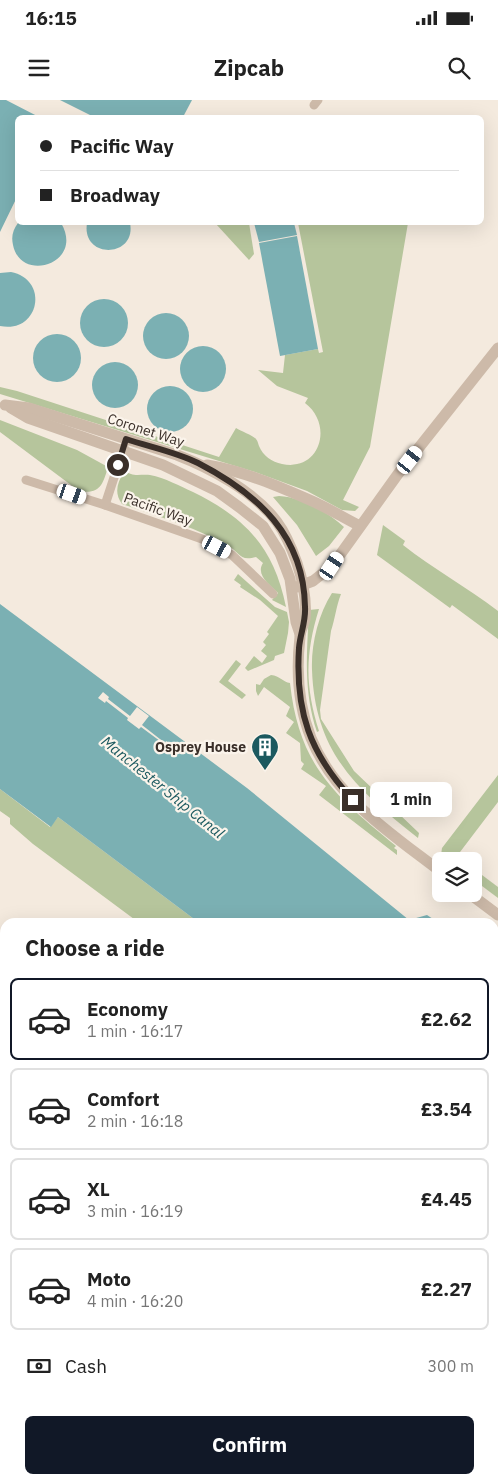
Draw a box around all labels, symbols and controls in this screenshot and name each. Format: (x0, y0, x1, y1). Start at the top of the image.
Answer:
text: 16:15 (25, 6, 77, 30)
text: Zipcab (214, 53, 284, 82)
icon: menu (25, 54, 53, 82)
icon: search (445, 54, 473, 82)
text: Pacific Way (70, 134, 174, 158)
text: Broadway (70, 183, 160, 207)
street label: Coronet Way (105, 409, 187, 451)
car (394, 444, 425, 476)
route start (107, 454, 129, 476)
car (55, 482, 88, 506)
street label: Pacific Way (121, 488, 195, 530)
car (200, 534, 233, 560)
car (317, 549, 346, 583)
water label: Manchester Ship Canal (98, 732, 228, 842)
building icon: Osprey House (250, 732, 280, 771)
place label: Osprey House (155, 738, 246, 756)
callout: 1 min (370, 782, 453, 818)
route end (342, 789, 364, 811)
text: 1 min (390, 789, 432, 809)
map controls (432, 852, 482, 902)
button: layers (432, 852, 482, 902)
text: Choose a ride (25, 933, 165, 962)
icon: car (27, 997, 72, 1042)
text: Economy (87, 997, 168, 1021)
text: £2.62 (421, 1007, 472, 1031)
text: 1 min · 16:17 (87, 1021, 183, 1041)
icon: car (27, 1087, 72, 1132)
text: Comfort (87, 1087, 160, 1111)
text: £3.54 (421, 1097, 472, 1121)
text: 2 min · 16:18 (87, 1111, 183, 1131)
icon: car (27, 1177, 72, 1222)
text: XL (87, 1177, 110, 1201)
text: £4.45 (421, 1187, 472, 1211)
text: 3 min · 16:19 (87, 1201, 183, 1221)
icon: car (27, 1267, 72, 1312)
text: Moto (87, 1267, 131, 1291)
text: £2.27 (421, 1277, 472, 1301)
text: 4 min · 16:20 (87, 1291, 183, 1311)
icon: cash (25, 1352, 53, 1380)
text: Cash (65, 1354, 107, 1378)
text: 300 m (427, 1356, 474, 1376)
button: Confirm (25, 1416, 474, 1474)

